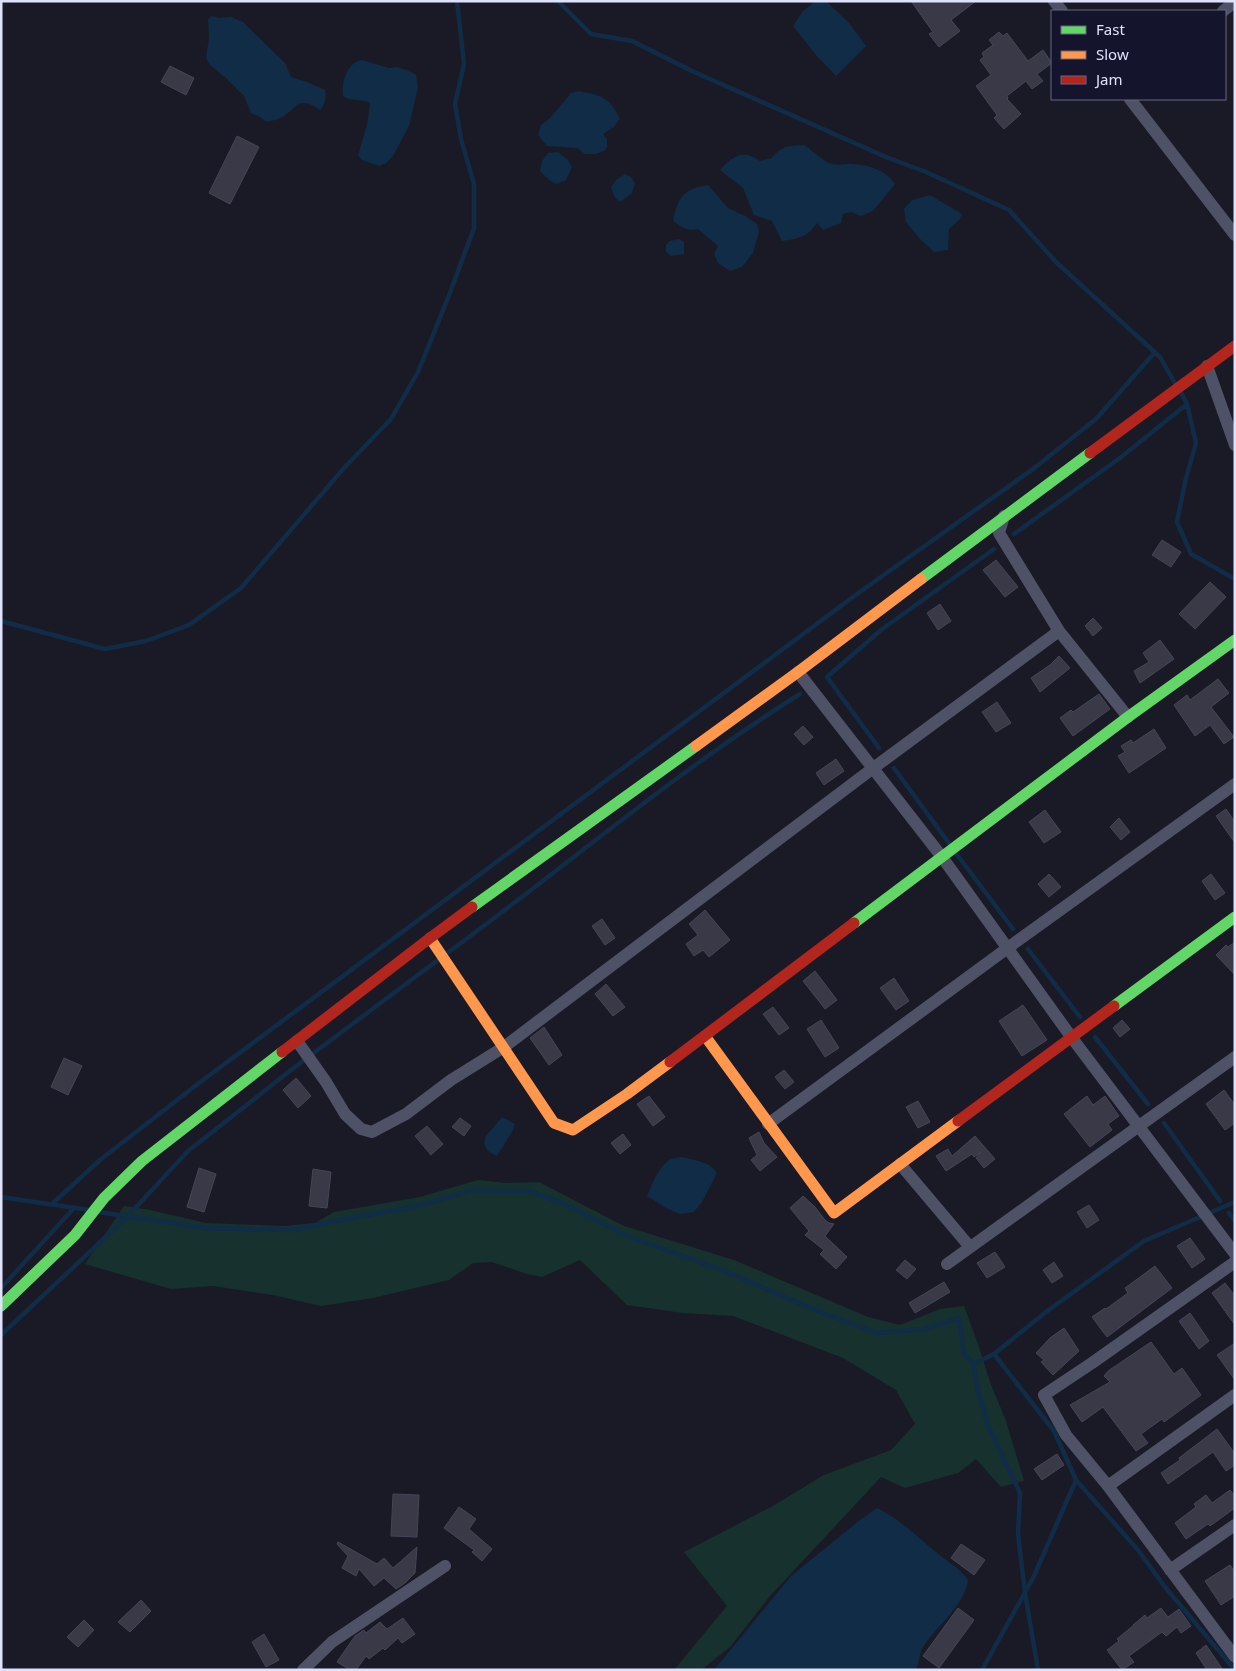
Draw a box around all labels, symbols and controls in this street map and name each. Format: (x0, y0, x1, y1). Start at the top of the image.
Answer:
legend (1051, 10, 1226, 100)
text: Fast (1096, 19, 1125, 39)
text: Slow (1096, 44, 1129, 64)
text: Jam (1094, 69, 1123, 89)

